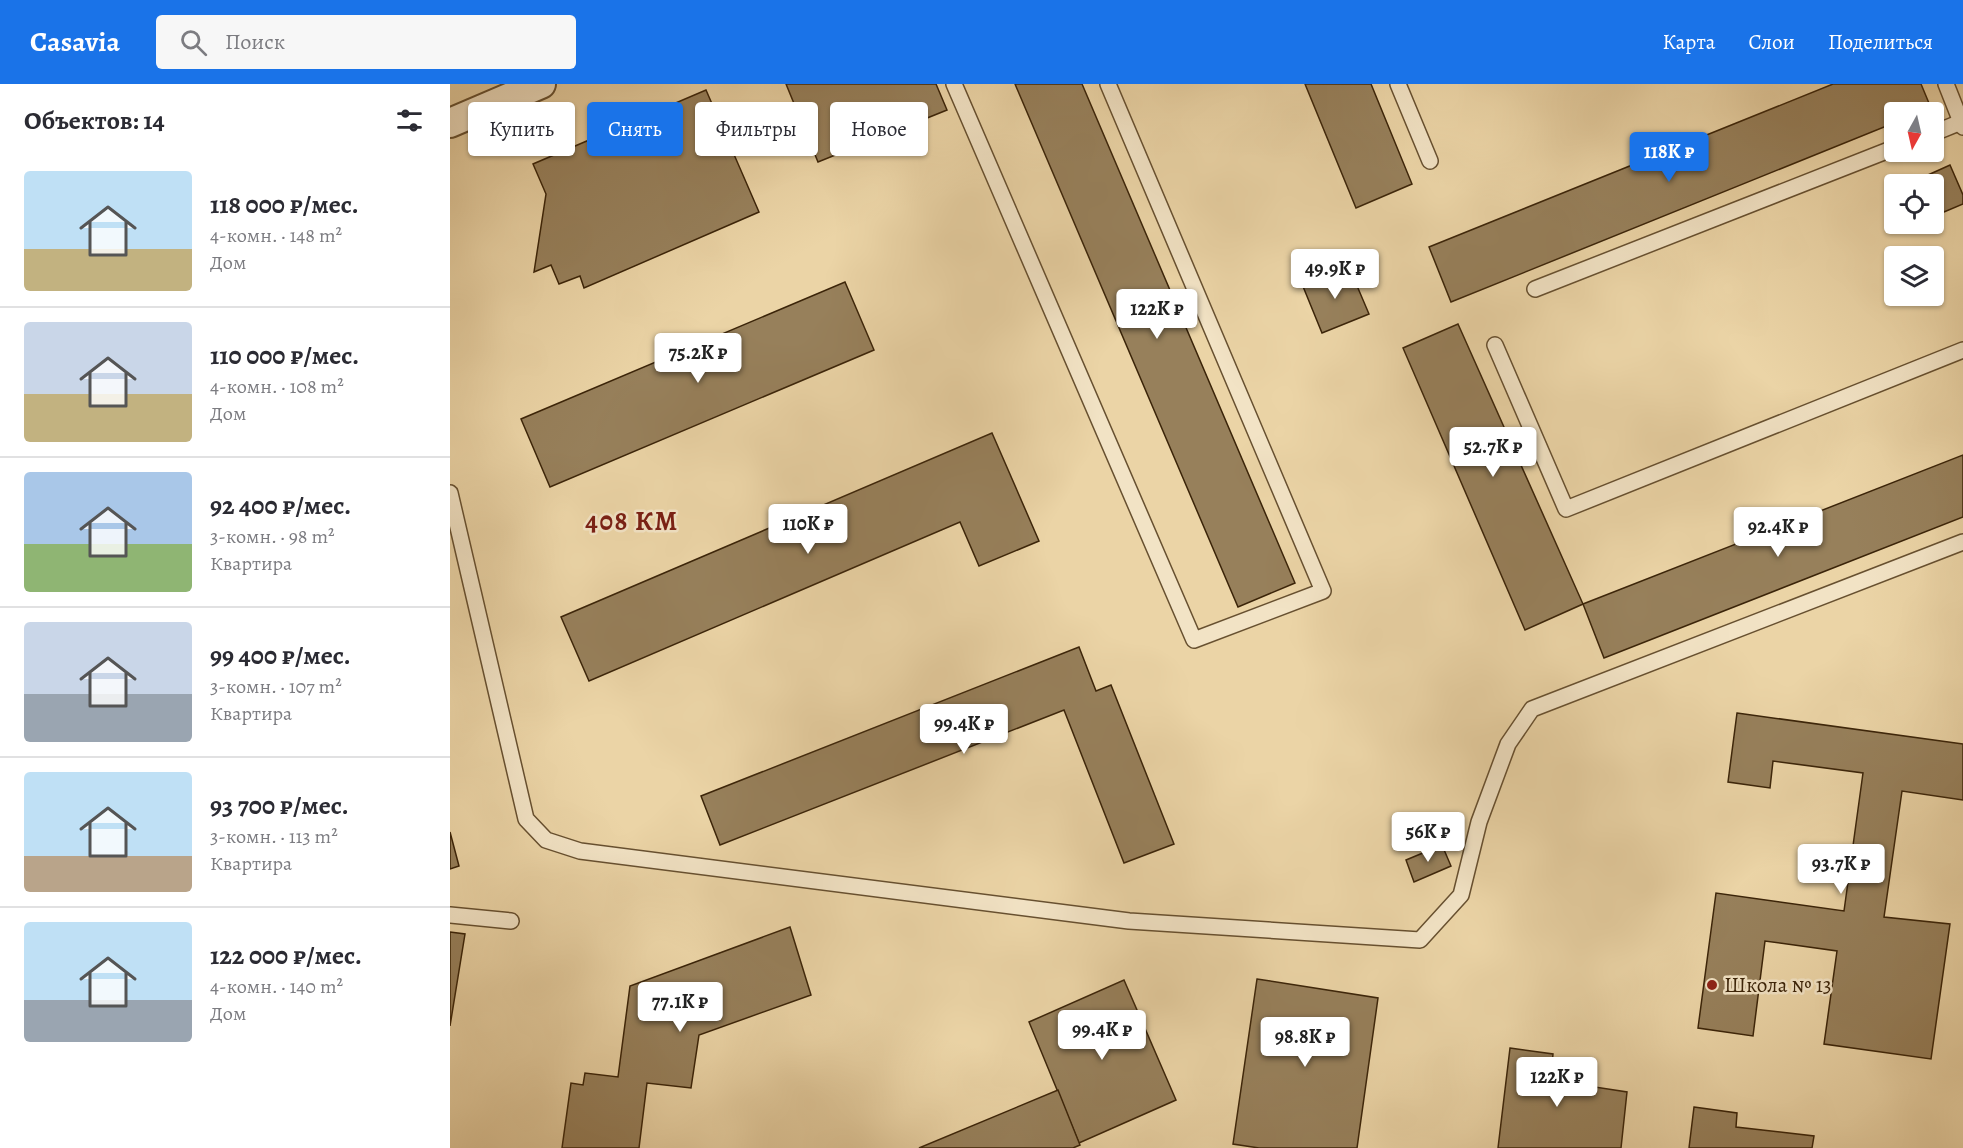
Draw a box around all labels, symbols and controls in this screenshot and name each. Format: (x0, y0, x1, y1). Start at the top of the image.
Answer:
search box (156, 15, 576, 69)
text: Casavia (30, 23, 120, 61)
icon: search (177, 26, 210, 59)
text: Поиск (225, 27, 285, 57)
text: Карта (1662, 28, 1715, 56)
text: Слои (1748, 28, 1795, 56)
text: Поделиться (1828, 28, 1933, 56)
chip: Купить (468, 102, 575, 156)
chip: Снять (587, 102, 683, 156)
chip: Фильтры (695, 102, 818, 156)
chip: Новое (830, 102, 928, 156)
north arrow (1884, 102, 1944, 162)
map controls (1884, 102, 1944, 306)
text: Объектов: 14 (24, 103, 165, 138)
icon: filters (393, 104, 426, 137)
pin: 118K ₽ (1620, 132, 1718, 183)
text: 118K ₽ (1644, 138, 1694, 165)
button: locate (1884, 174, 1944, 234)
text: 118 000 ₽/мес. (210, 187, 359, 222)
icon: home (72, 195, 144, 267)
text: 4-комн. · 148 m² (210, 222, 342, 249)
button: layers (1884, 246, 1944, 306)
text: Дом (210, 249, 246, 276)
pin: 49.9K ₽ (1280, 249, 1390, 300)
text: 49.9K ₽ (1305, 255, 1365, 282)
pin: 122K ₽ (1108, 289, 1206, 340)
text: 122K ₽ (1130, 295, 1184, 322)
pin: 75.2K ₽ (643, 333, 753, 384)
text: 110 000 ₽/мес. (210, 338, 359, 373)
text: 75.2K ₽ (668, 339, 728, 366)
icon: home (72, 346, 144, 418)
text: 4-комн. · 108 m² (210, 373, 344, 400)
text: Дом (210, 400, 246, 427)
pin: 52.7K ₽ (1438, 427, 1548, 478)
text: 52.7K ₽ (1463, 433, 1523, 460)
text: 92 400 ₽/мес. (210, 488, 351, 523)
icon: home (72, 496, 144, 568)
district label: 408 КМ (585, 503, 679, 539)
pin: 110K ₽ (759, 504, 857, 555)
pin: 92.4K ₽ (1723, 507, 1833, 558)
text: 110K ₽ (782, 510, 834, 537)
text: 92.4K ₽ (1748, 513, 1808, 540)
text: 3-комн. · 98 m² (210, 523, 335, 550)
text: Квартира (210, 550, 292, 577)
text: 99 400 ₽/мес. (210, 638, 351, 673)
icon: home (72, 646, 144, 718)
text: 3-комн. · 107 m² (210, 673, 342, 700)
text: Квартира (210, 700, 292, 727)
pin: 99.4K ₽ (909, 704, 1019, 755)
text: 99.4K ₽ (934, 710, 994, 737)
text: 93 700 ₽/мес. (210, 788, 349, 823)
icon: home (72, 796, 144, 868)
pin: 56K ₽ (1386, 812, 1470, 863)
text: 56K ₽ (1406, 818, 1450, 845)
text: 3-комн. · 113 m² (210, 823, 338, 850)
pin: 93.7K ₽ (1786, 844, 1896, 895)
text: Квартира (210, 850, 292, 877)
text: 93.7K ₽ (1812, 850, 1870, 877)
text: 122 000 ₽/мес. (210, 938, 362, 973)
icon: home (72, 946, 144, 1018)
place label: Школа № 13 (1724, 971, 1832, 999)
text: 4-комн. · 140 m² (210, 973, 343, 1000)
marker: Школа № 13 (1705, 978, 1719, 992)
pin: 77.1K ₽ (625, 982, 735, 1033)
text: 77.1K ₽ (652, 988, 708, 1015)
text: Дом (210, 1000, 246, 1027)
pin: 99.4K ₽ (1047, 1010, 1157, 1061)
text: 99.4K ₽ (1072, 1016, 1132, 1043)
pin: 98.8K ₽ (1250, 1017, 1360, 1068)
text: 98.8K ₽ (1275, 1023, 1335, 1050)
pin: 122K ₽ (1508, 1057, 1606, 1108)
text: 122K ₽ (1530, 1063, 1584, 1090)

